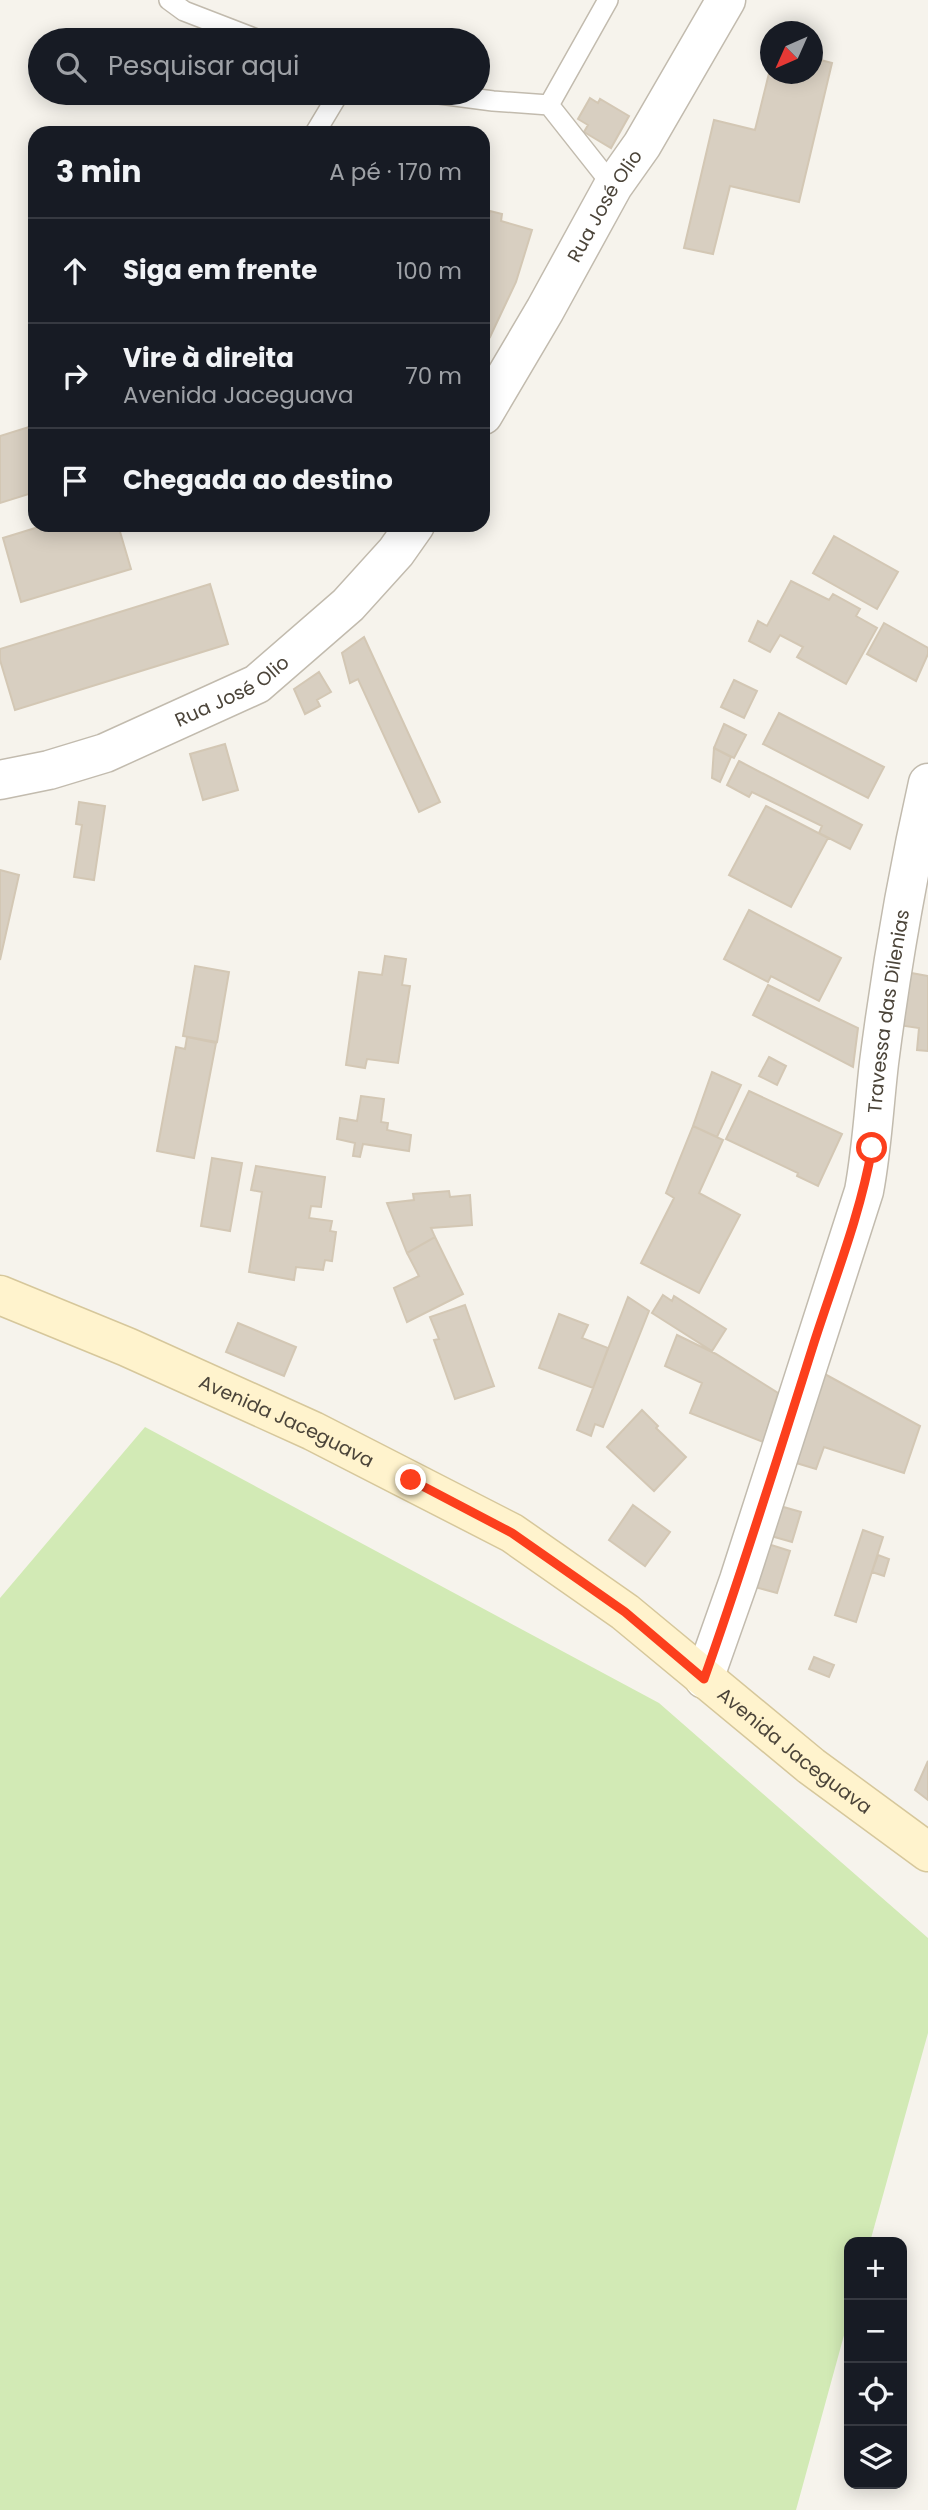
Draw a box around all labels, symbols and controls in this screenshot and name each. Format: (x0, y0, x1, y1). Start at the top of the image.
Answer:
north arrow (760, 21, 823, 84)
search box (28, 28, 490, 105)
icon: search (52, 48, 90, 86)
text: Pesquisar aqui (108, 48, 299, 84)
street label: Rua José Olio (561, 144, 649, 267)
text: 3 min (56, 150, 141, 193)
text: A pé · 170 m (329, 156, 462, 188)
icon: ahead (56, 252, 94, 290)
text: Siga em frente (123, 252, 317, 288)
text: 100 m (396, 255, 462, 287)
text: Vire à direita (123, 340, 294, 376)
icon: right (56, 357, 94, 395)
text: 70 m (405, 360, 462, 392)
text: Avenida Jaceguava (123, 379, 354, 411)
icon: arrive (56, 462, 94, 500)
text: Chegada ao destino (123, 462, 393, 498)
street label: Rua José Olio (171, 649, 295, 734)
street label: Travessa das Dilenias (861, 907, 916, 1114)
route start (856, 1132, 887, 1163)
street label: Avenida Jaceguava (195, 1368, 379, 1474)
route end (395, 1464, 426, 1495)
street label: Avenida Jaceguava (711, 1681, 878, 1821)
map controls (844, 2237, 907, 2489)
button: + (844, 2237, 907, 2300)
button: − (844, 2300, 907, 2363)
button: locate (844, 2363, 907, 2426)
button: layers (844, 2426, 907, 2489)

